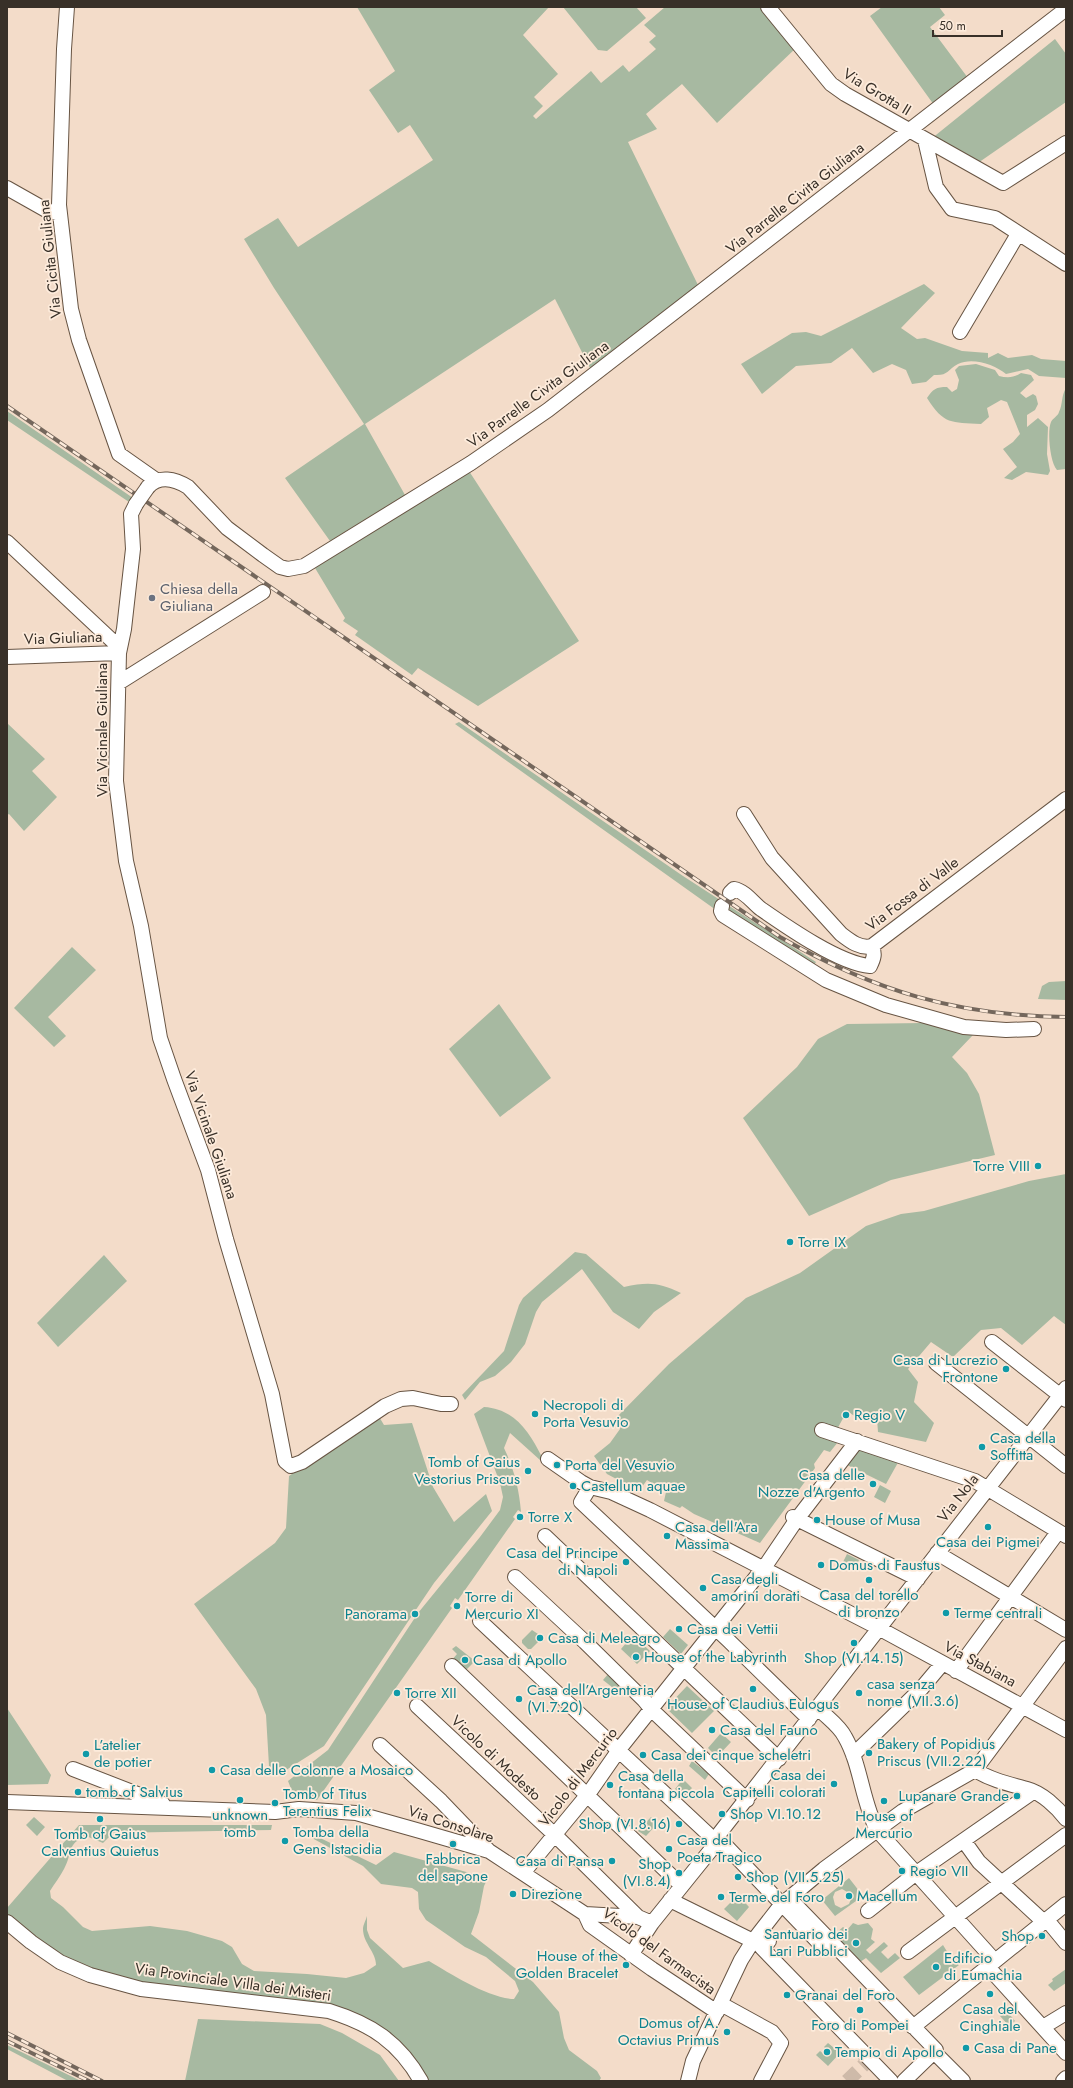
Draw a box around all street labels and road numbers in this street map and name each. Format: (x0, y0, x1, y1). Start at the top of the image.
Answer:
street label: Via Grotta II (839, 63, 915, 121)
street label: Via Parrelle Civita Giuliana (721, 137, 869, 259)
street label: Via Cicita Giuliana (33, 199, 67, 319)
street label: Via Parrelle Civita Giuliana (463, 335, 613, 453)
street label: Via Giuliana (23, 626, 103, 650)
street label: Via Vicinale Giuliana (91, 663, 113, 797)
street label: Via Fossa di Valle (861, 851, 963, 936)
street label: Via Vicinale Giuliana (179, 1068, 243, 1202)
street label: Via Nola (932, 1469, 984, 1527)
street label: Via Stabiana (940, 1636, 1020, 1692)
street label: Vicolo di Modesto (446, 1710, 546, 1806)
street label: Vicolo di Mercurio (533, 1723, 623, 1831)
street label: Via Consolare (405, 1800, 497, 1848)
street label: Vicolo del Farmacista (598, 1902, 720, 2000)
street label: Via Provinciale Villa dei Misteri (133, 1957, 333, 2007)

